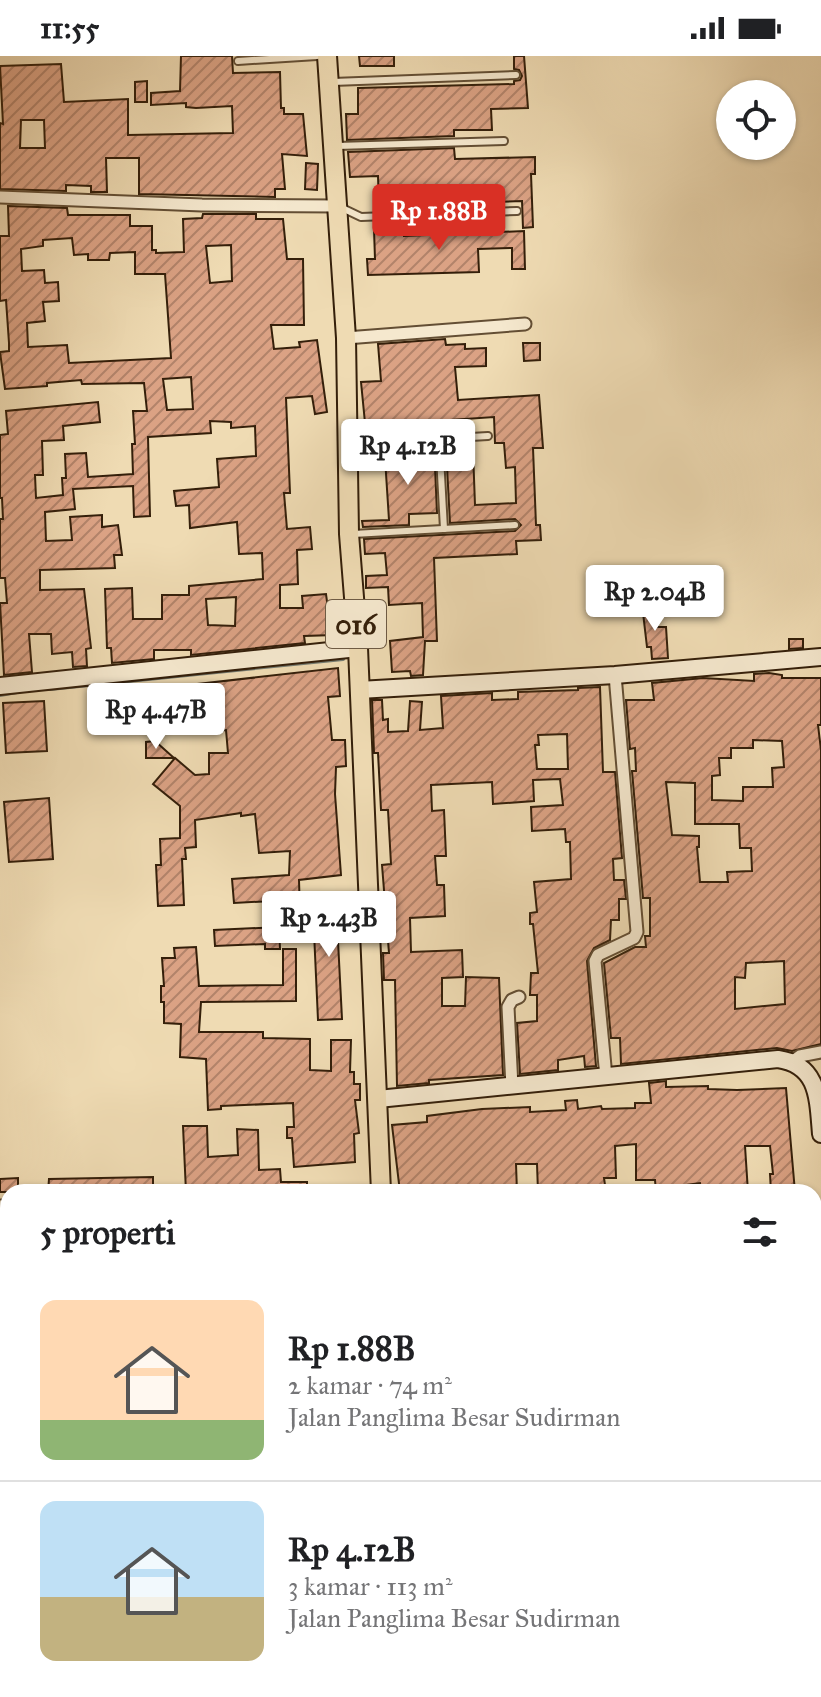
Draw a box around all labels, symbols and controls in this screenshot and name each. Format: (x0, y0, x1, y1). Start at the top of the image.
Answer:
text: 11:55 (40, 10, 99, 46)
map controls (716, 80, 796, 160)
button: locate (716, 80, 796, 160)
pin: Rp 1.88B (356, 184, 522, 252)
text: Rp 1.88B (390, 194, 488, 226)
pin: Rp 4.12B (325, 419, 491, 487)
text: Rp 4.12B (359, 429, 457, 461)
pin: Rp 2.04B (572, 565, 738, 633)
text: Rp 2.04B (604, 575, 706, 607)
road number: 016 (326, 600, 386, 648)
pin: Rp 4.47B (73, 683, 239, 751)
text: Rp 4.47B (105, 693, 207, 725)
pin: Rp 2.43B (246, 891, 412, 959)
text: Rp 2.43B (280, 901, 378, 933)
icon: filters (738, 1210, 782, 1254)
text: 5 properti (40, 1212, 175, 1253)
text: Rp 1.88B (288, 1328, 415, 1369)
icon: home (104, 1332, 200, 1428)
text: 2 kamar · 74 m² (288, 1369, 452, 1401)
text: Jalan Panglima Besar Sudirman (288, 1401, 620, 1433)
text: Rp 4.12B (288, 1529, 416, 1570)
icon: home (104, 1533, 200, 1629)
text: 3 kamar · 113 m² (288, 1570, 452, 1602)
text: Jalan Panglima Besar Sudirman (288, 1602, 620, 1634)

